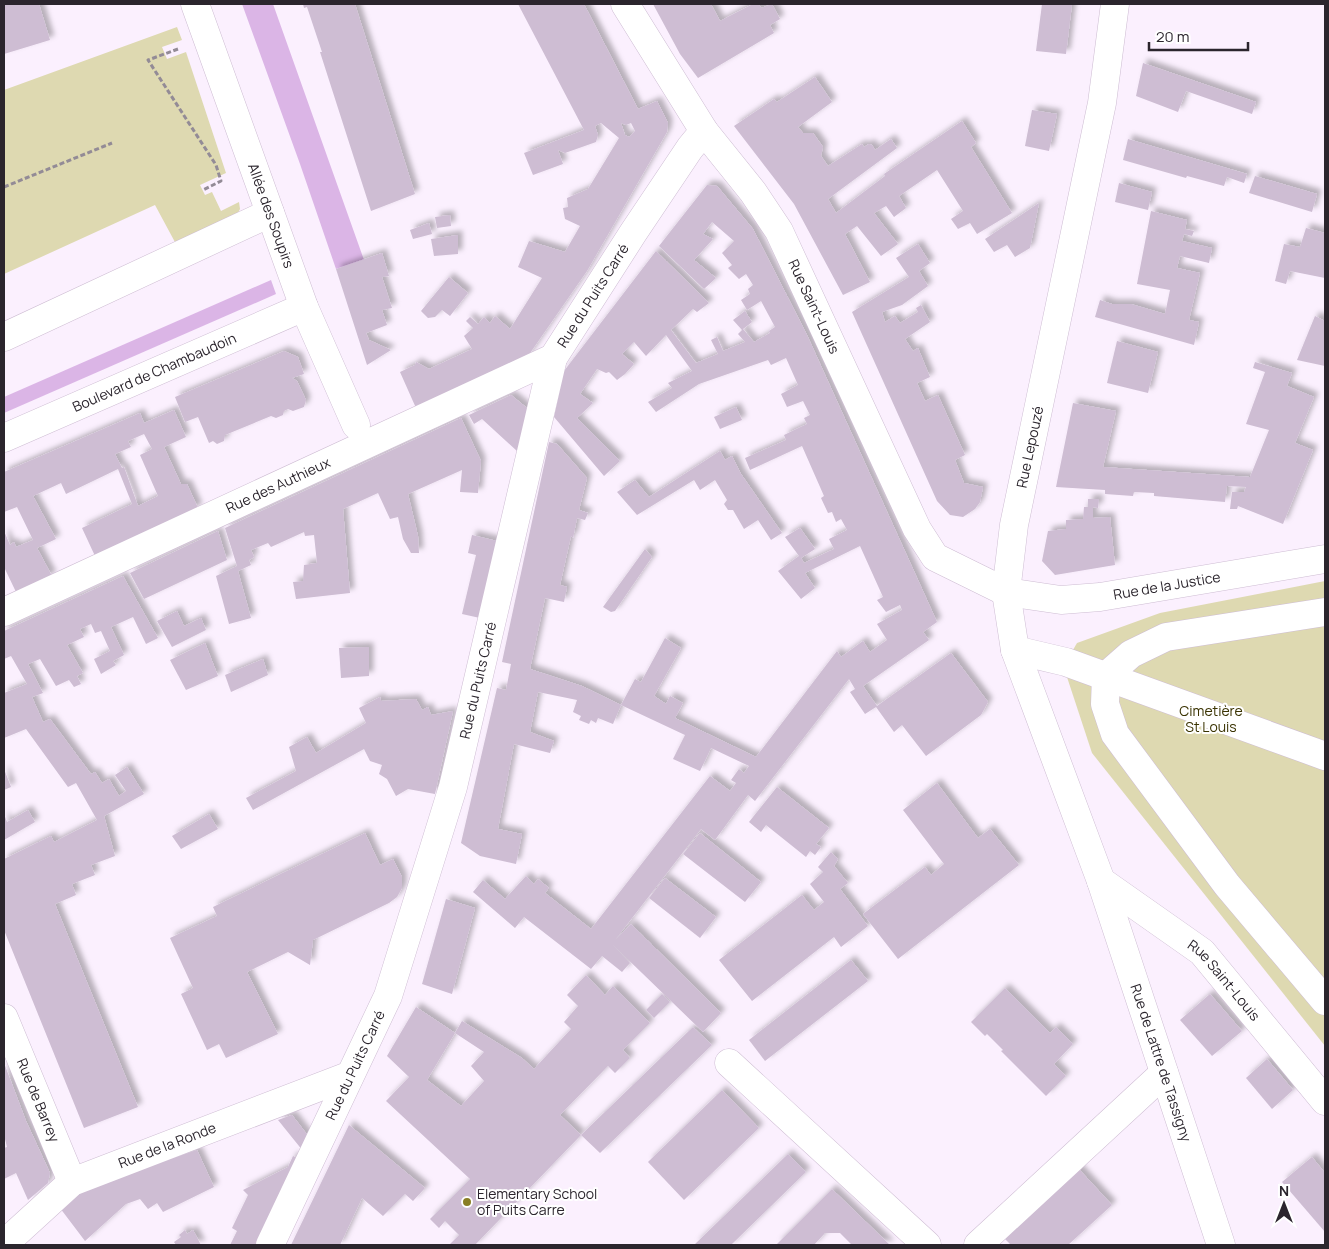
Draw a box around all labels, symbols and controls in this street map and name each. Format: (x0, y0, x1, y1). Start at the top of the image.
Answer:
scale bar (1149, 20, 1248, 52)
text: 20 m (1156, 26, 1189, 47)
street label: Allée des Soupirs (244, 160, 299, 271)
street label: Rue du Puits Carré (552, 240, 633, 351)
street label: Rue Saint-Louis (784, 256, 845, 357)
street label: Boulevard de Chambaudoin (69, 328, 239, 416)
street label: Rue Lepouzé (1012, 404, 1047, 490)
street label: Rue des Authieux (223, 452, 334, 517)
street label: Rue de la Justice (1112, 567, 1222, 604)
street label: Rue du Puits Carré (455, 620, 500, 741)
park label: Cimetière St Louis (1179, 701, 1243, 736)
street label: Rue Saint-Louis (1184, 935, 1265, 1025)
street label: Rue de Lattre de Tassigny (1127, 981, 1196, 1144)
street label: Rue du Puits Carré (321, 1007, 389, 1123)
street label: Rue de Barrey (13, 1055, 65, 1145)
street label: Rue de la Ronde (115, 1118, 219, 1172)
north arrow (1259, 1179, 1309, 1229)
text: N (1279, 1181, 1289, 1200)
place label: Elementary School of Puits Carre (477, 1184, 597, 1219)
marker: Elementary School of Puits Carre (461, 1196, 473, 1208)

